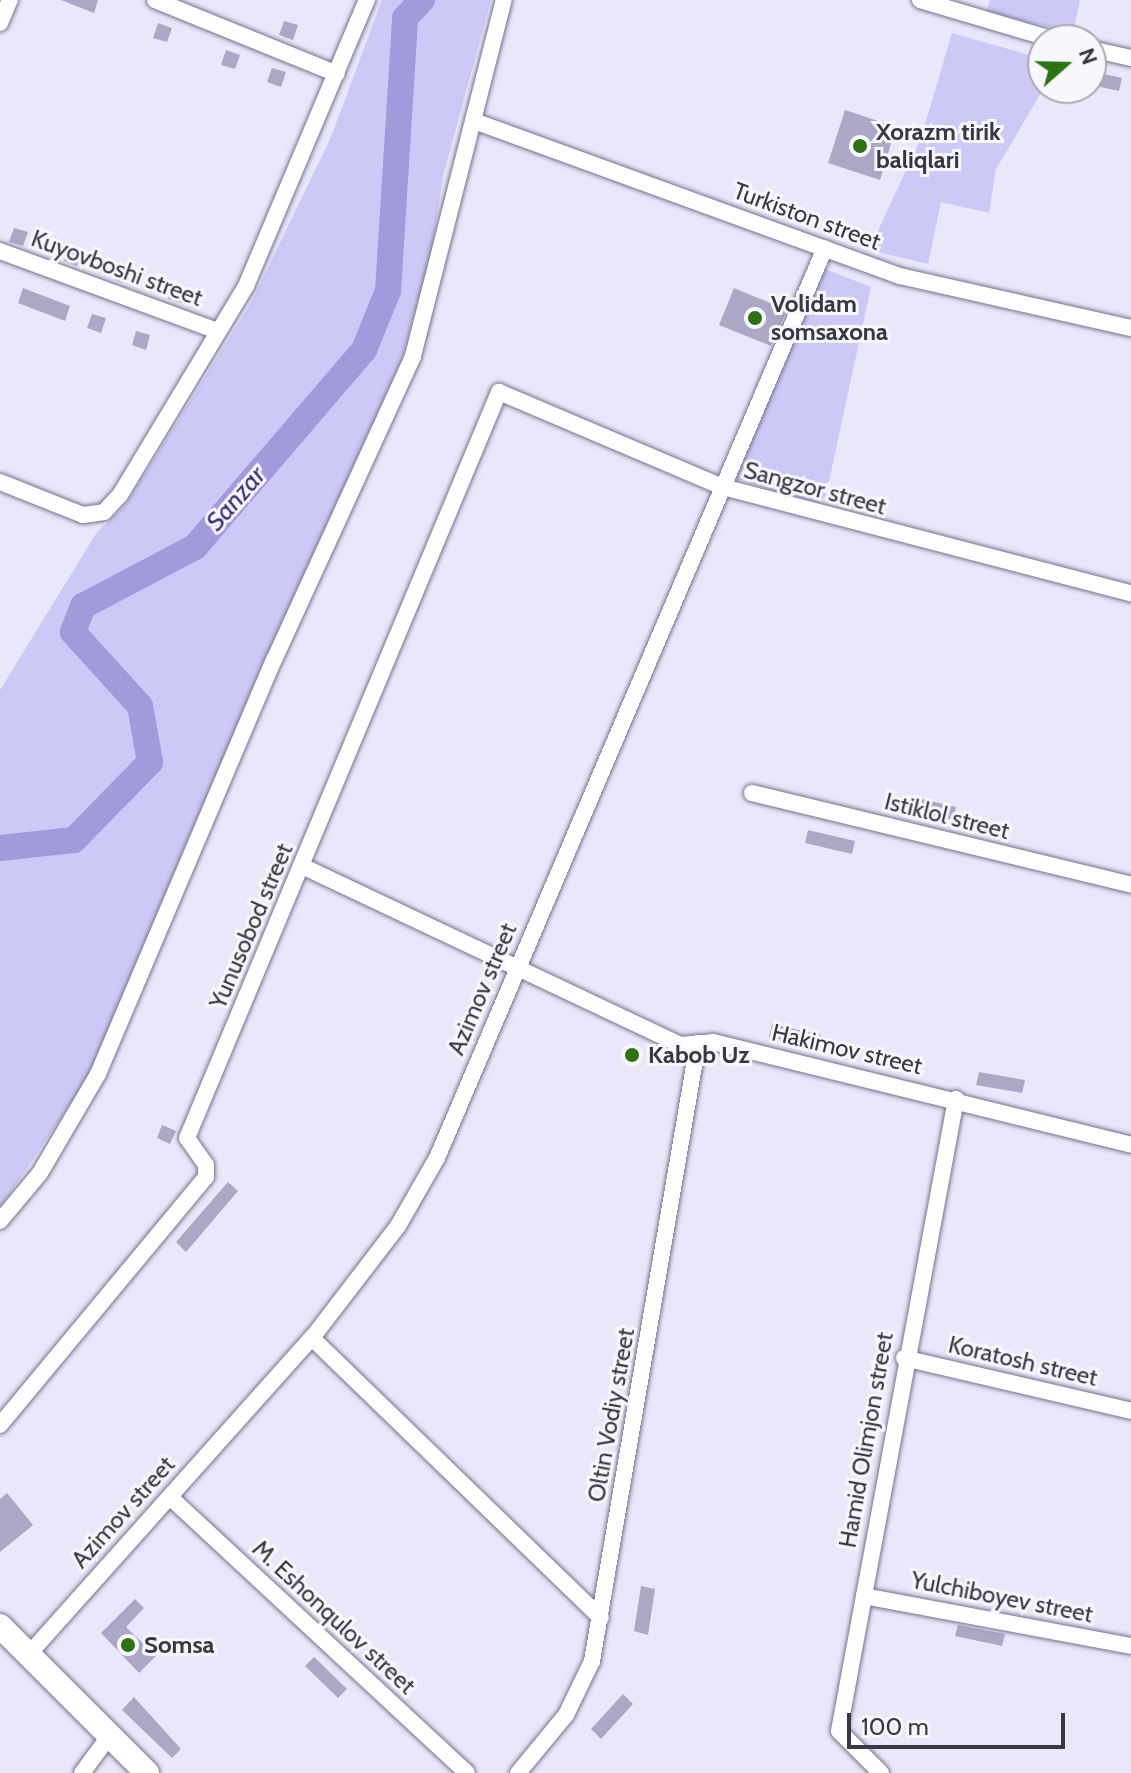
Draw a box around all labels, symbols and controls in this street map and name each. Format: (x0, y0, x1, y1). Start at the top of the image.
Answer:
north arrow (1027, 24, 1107, 104)
text: N (1073, 44, 1103, 68)
place label: Xorazm tirik baliqlari (876, 118, 1001, 174)
marker: Xorazm tirik baliqlari (851, 137, 869, 155)
street label: Turkiston street (729, 176, 885, 256)
street label: Kuyovboshi street (27, 224, 207, 312)
place label: Volidam somsaxona (771, 290, 888, 346)
marker: Volidam somsaxona (746, 309, 764, 327)
street label: Sangzor street (741, 455, 889, 521)
water label: Sanzar (200, 461, 272, 537)
street label: Istiklol street (882, 787, 1012, 845)
street label: Yunusobod street (203, 839, 299, 1013)
street label: Azimov street (441, 919, 523, 1059)
street label: Hakimov street (769, 1018, 925, 1080)
place label: Kabob Uz (648, 1041, 750, 1069)
marker: Kabob Uz (623, 1046, 641, 1064)
street label: Oltin Vodiy street (582, 1326, 640, 1504)
street label: Hamid Olimjon street (833, 1330, 899, 1550)
street label: Koratosh street (946, 1330, 1100, 1392)
street label: Azimov street (65, 1450, 181, 1574)
street label: M. Eshonqulov street (247, 1534, 421, 1700)
street label: Yulchiboyev street (909, 1565, 1095, 1629)
place label: Somsa (144, 1631, 215, 1659)
marker: Somsa (119, 1636, 137, 1654)
scale bar (851, 1697, 1069, 1747)
text: 100 m (861, 1712, 929, 1741)

